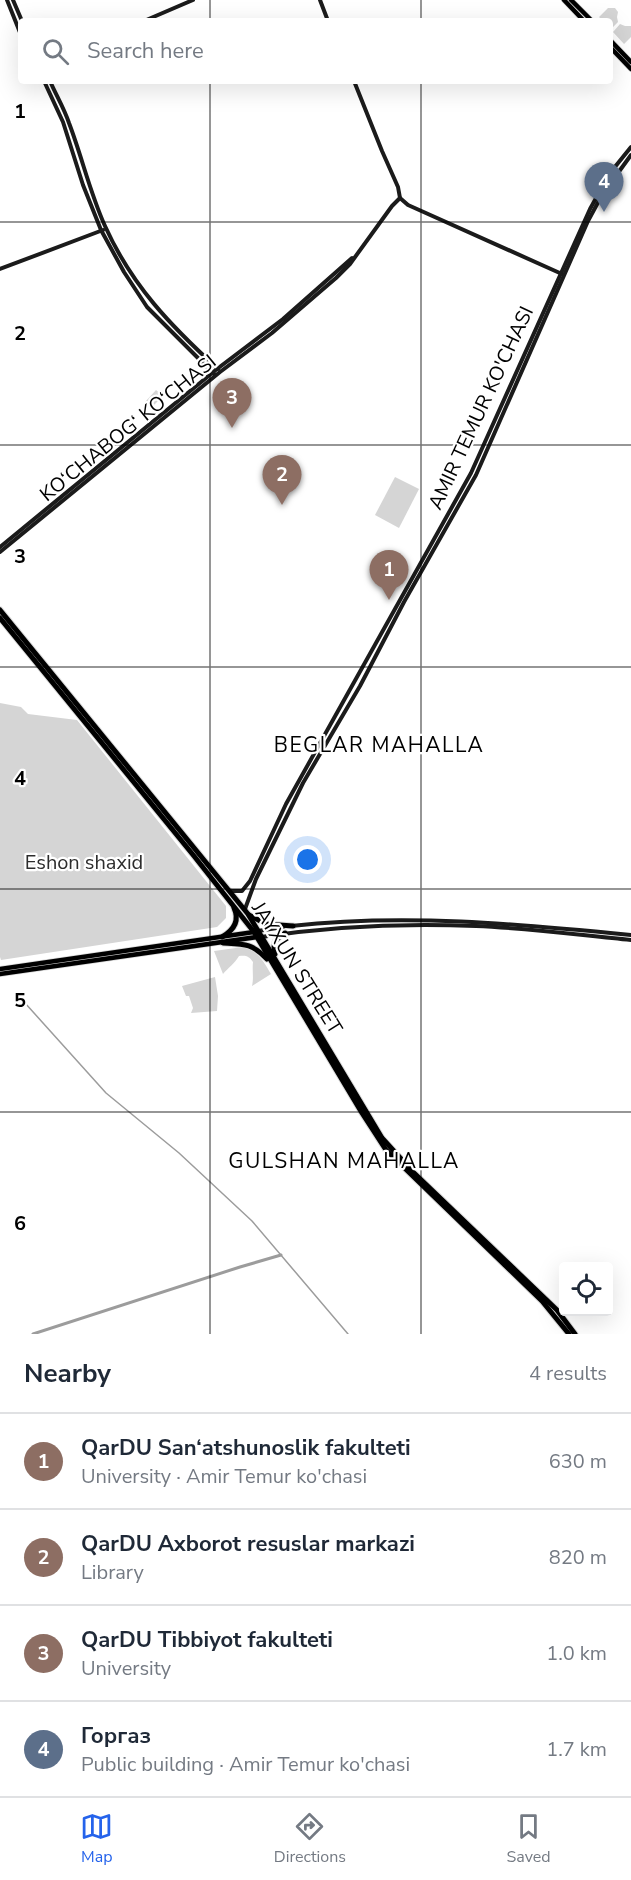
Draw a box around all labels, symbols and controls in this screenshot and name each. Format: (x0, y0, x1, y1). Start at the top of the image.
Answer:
search box (18, 18, 613, 84)
icon: search (39, 35, 72, 68)
text: Search here (87, 36, 204, 66)
text: 1 (14, 98, 26, 125)
pin: 4 (584, 162, 624, 212)
street label: AMIR TEMUR KO'CHASI (422, 302, 540, 514)
text: 2 (14, 320, 26, 347)
street label: KO‘CHABOG‘ KO‘CHASI (34, 348, 222, 508)
pin: 3 (212, 378, 252, 428)
pin: 2 (262, 456, 302, 505)
text: 3 (14, 543, 26, 570)
pin: 1 (370, 550, 408, 600)
district label: BEGLAR MAHALLA (274, 731, 484, 759)
text: 4 (14, 765, 26, 792)
your location (293, 845, 322, 874)
park label: Eshon shaxid (25, 849, 143, 876)
street label: JAYXUN STREET (245, 896, 349, 1039)
text: 5 (14, 987, 26, 1014)
district label: GULSHAN MAHALLA (228, 1147, 460, 1175)
text: 6 (14, 1210, 26, 1237)
map controls (559, 1262, 613, 1316)
button: locate (559, 1262, 613, 1316)
text: Nearby (24, 1356, 111, 1391)
text: 4 results (529, 1360, 607, 1387)
text: QarDU San‘atshunoslik fakulteti (81, 1433, 411, 1463)
text: 1 (38, 1448, 50, 1475)
text: 630 m (549, 1448, 607, 1475)
text: University · Amir Temur ko'chasi (81, 1463, 367, 1490)
text: QarDU Axborot resuslar markazi (81, 1529, 415, 1559)
text: 2 (38, 1544, 50, 1571)
text: 820 m (549, 1544, 607, 1571)
text: Library (81, 1559, 144, 1586)
text: QarDU Tibbiyot fakulteti (81, 1625, 333, 1655)
text: 3 (38, 1640, 50, 1667)
text: 1.0 km (546, 1640, 607, 1667)
text: University (81, 1655, 171, 1682)
text: Горгаз (81, 1721, 151, 1751)
text: 4 (38, 1736, 50, 1763)
text: 1.7 km (546, 1736, 607, 1763)
text: Public building · Amir Temur ko'chasi (81, 1751, 410, 1778)
tab: Map (80, 1810, 113, 1868)
tab: Directions (274, 1810, 346, 1868)
tab: Saved (507, 1810, 551, 1868)

